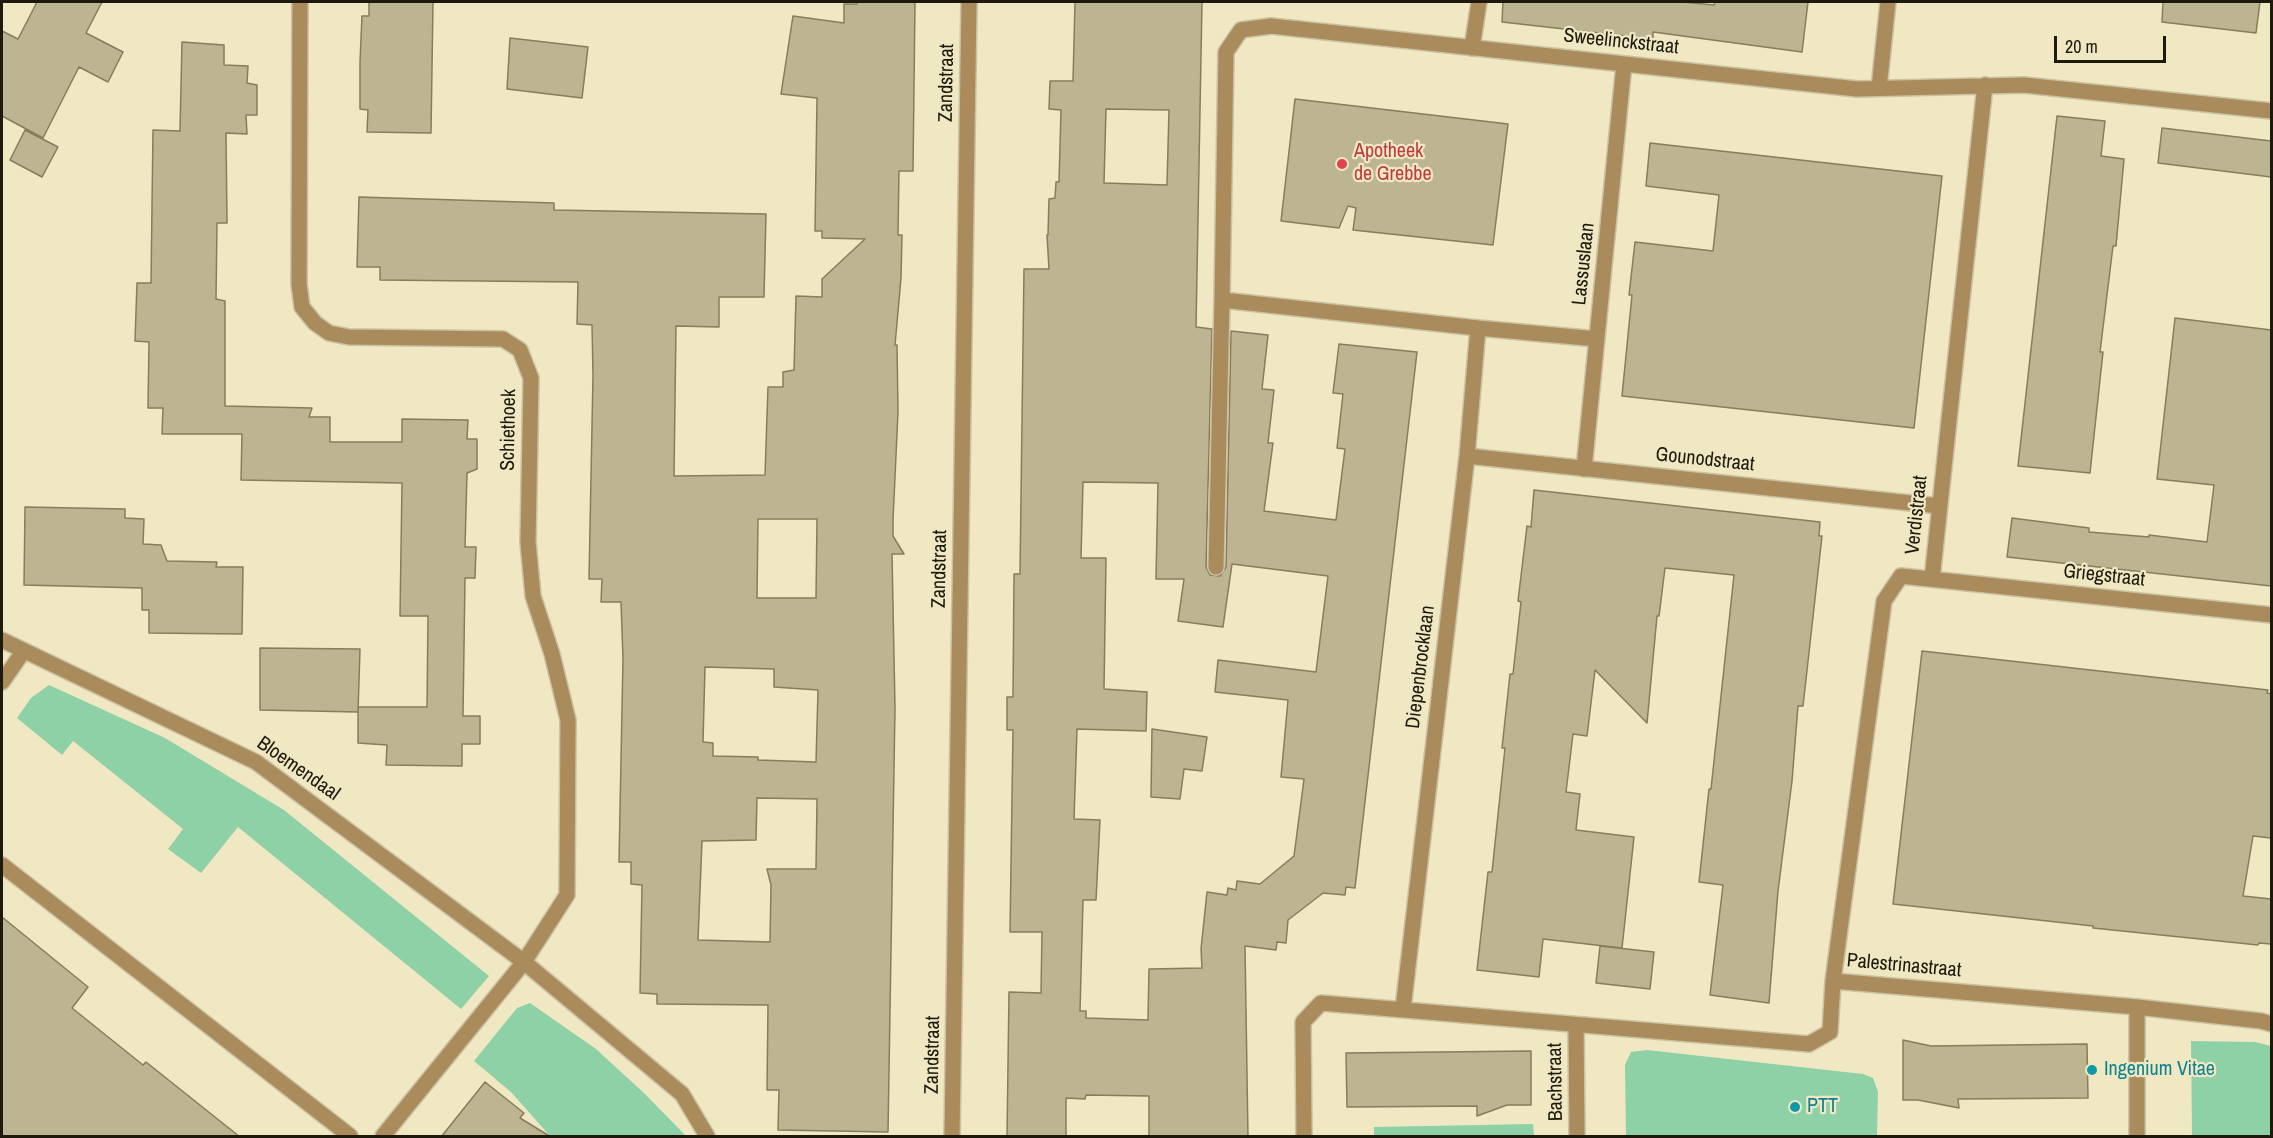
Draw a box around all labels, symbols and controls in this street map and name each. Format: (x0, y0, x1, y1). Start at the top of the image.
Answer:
street label: Sweelinckstraat (1562, 24, 1680, 60)
scale bar (2057, 24, 2170, 62)
text: 20 m (2065, 34, 2098, 59)
street label: Zandstraat (934, 44, 960, 122)
place label: Apotheek de Grebbe (1354, 140, 1431, 187)
marker: Apotheek de Grebbe (1335, 157, 1349, 171)
street label: Lassuslaan (1568, 221, 1600, 307)
street label: Schiethoek (496, 389, 522, 471)
street label: Gounodstraat (1654, 443, 1756, 477)
street label: Verdistraat (1901, 474, 1933, 556)
street label: Zandstraat (927, 530, 953, 608)
street label: Griegstraat (2062, 560, 2146, 592)
street label: Diepenbrocklaan (1402, 604, 1440, 730)
street label: Bloemendaal (252, 732, 344, 806)
street label: Palestrinastraat (1846, 949, 1962, 983)
street label: Zandstraat (920, 1016, 946, 1094)
street label: Bachstraat (1543, 1043, 1569, 1121)
place label: Ingenium Vitae (2104, 1058, 2215, 1082)
marker: Ingenium Vitae (2085, 1063, 2099, 1077)
place label: PTT (1807, 1095, 1838, 1119)
marker: PTT (1788, 1100, 1802, 1114)

